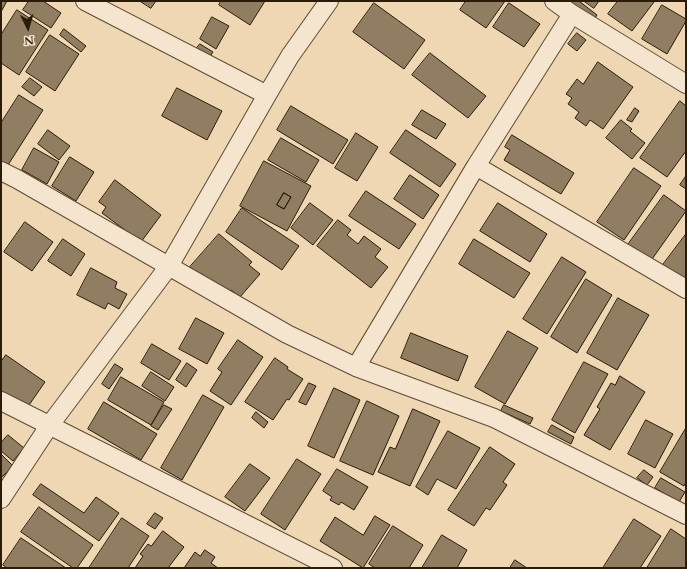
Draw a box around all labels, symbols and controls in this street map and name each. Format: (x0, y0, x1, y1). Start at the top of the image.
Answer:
north arrow (8, 8, 48, 48)
text: N (24, 33, 35, 48)

